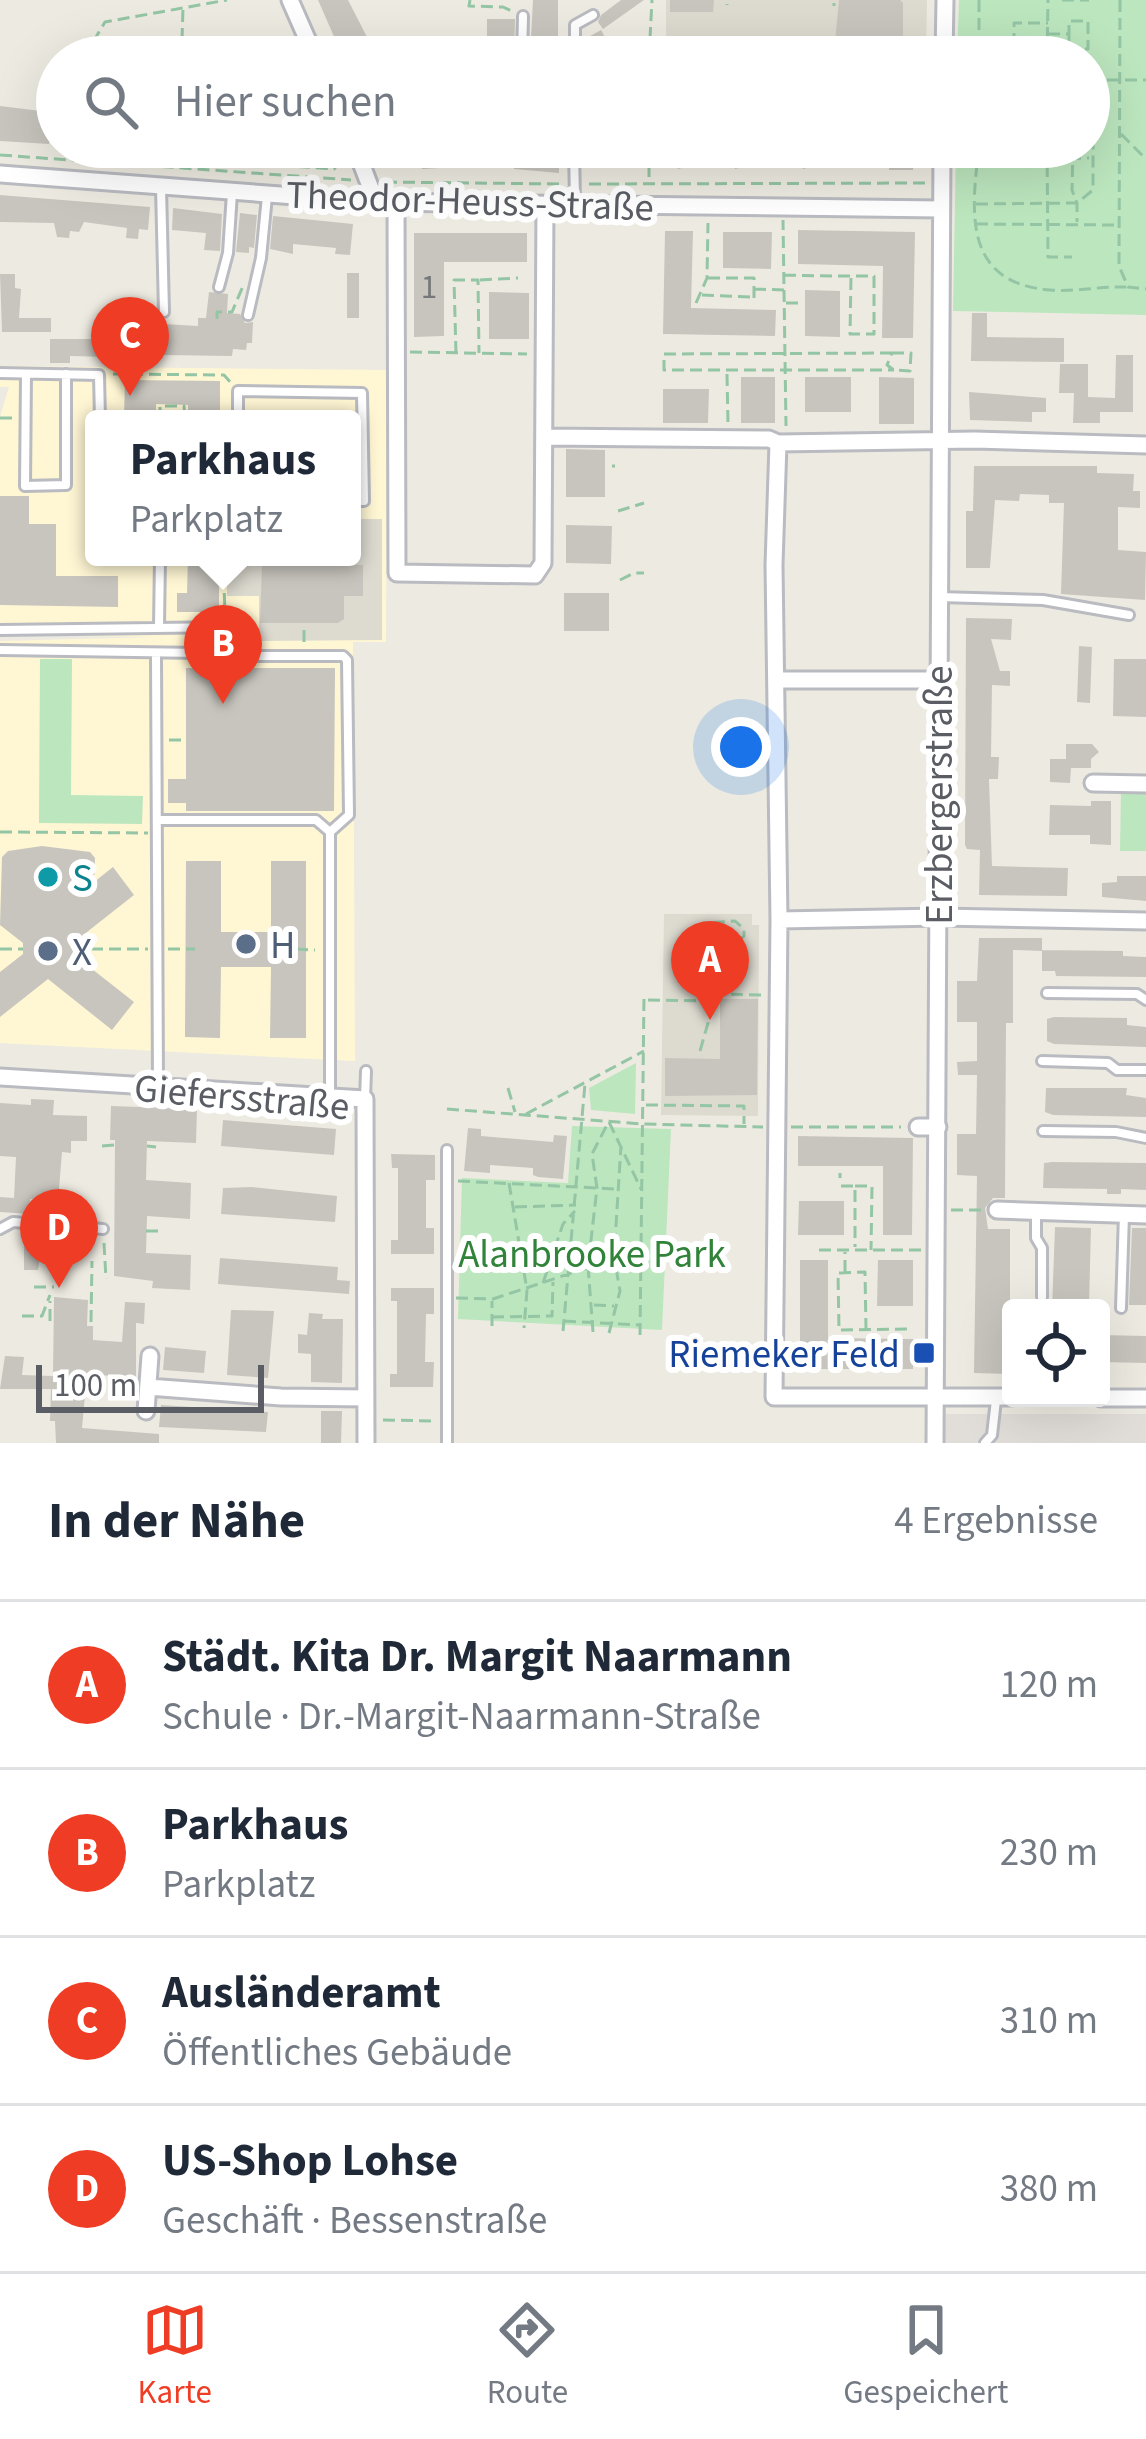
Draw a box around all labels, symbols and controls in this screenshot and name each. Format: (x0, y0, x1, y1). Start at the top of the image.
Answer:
search box (36, 36, 1110, 168)
icon: search (78, 69, 144, 135)
text: Hier suchen (174, 70, 397, 134)
street label: Theodor-Heuss-Straße (285, 168, 655, 236)
house number: 1 (421, 264, 437, 311)
pin: C (91, 297, 169, 396)
popup (85, 410, 361, 566)
text: Parkhaus (130, 428, 316, 492)
text: Parkplatz (130, 492, 283, 548)
pin: B (184, 605, 262, 704)
street label: Erzbergerstraße (912, 665, 968, 925)
your location (711, 717, 771, 777)
place label: S (72, 851, 93, 907)
marker: S (35, 864, 61, 890)
place label: H (270, 918, 295, 974)
pin: A (671, 921, 749, 1020)
place label: X (72, 925, 92, 981)
marker: H (233, 931, 259, 957)
marker: X (35, 938, 61, 964)
street label: Giefersstraße (132, 1061, 352, 1135)
pin: D (20, 1189, 98, 1288)
park label: Alanbrooke Park (458, 1227, 726, 1283)
map controls (1002, 1299, 1110, 1407)
button: locate (1002, 1299, 1110, 1407)
place label: Riemeker Feld (668, 1327, 900, 1383)
marker: Riemeker Feld (911, 1340, 937, 1366)
scale bar (36, 1359, 264, 1412)
text: 100 m (54, 1362, 137, 1409)
text: In der Nähe (48, 1485, 305, 1557)
text: 4 Ergebnisse (894, 1493, 1098, 1549)
text: Städt. Kita Dr. Margit Naarmann (162, 1625, 792, 1689)
text: A (76, 1657, 98, 1713)
text: 120 m (1000, 1657, 1098, 1713)
text: Schule · Dr.-Margit-Naarmann-Straße (162, 1689, 761, 1745)
text: Parkhaus (162, 1793, 349, 1857)
text: B (75, 1825, 99, 1881)
text: 230 m (1000, 1825, 1098, 1881)
text: Parkplatz (162, 1857, 315, 1913)
text: Ausländeramt (162, 1961, 441, 2025)
text: C (76, 1993, 98, 2049)
text: 310 m (1000, 1993, 1098, 2049)
text: Öffentliches Gebäude (162, 2025, 512, 2081)
text: US-Shop Lohse (162, 2129, 458, 2193)
text: D (75, 2161, 99, 2217)
text: 380 m (1000, 2161, 1098, 2217)
text: Geschäft · Bessenstraße (162, 2193, 547, 2249)
tab: Karte (138, 2297, 212, 2416)
tab: Route (487, 2297, 568, 2416)
tab: Gespeichert (843, 2297, 1008, 2416)

